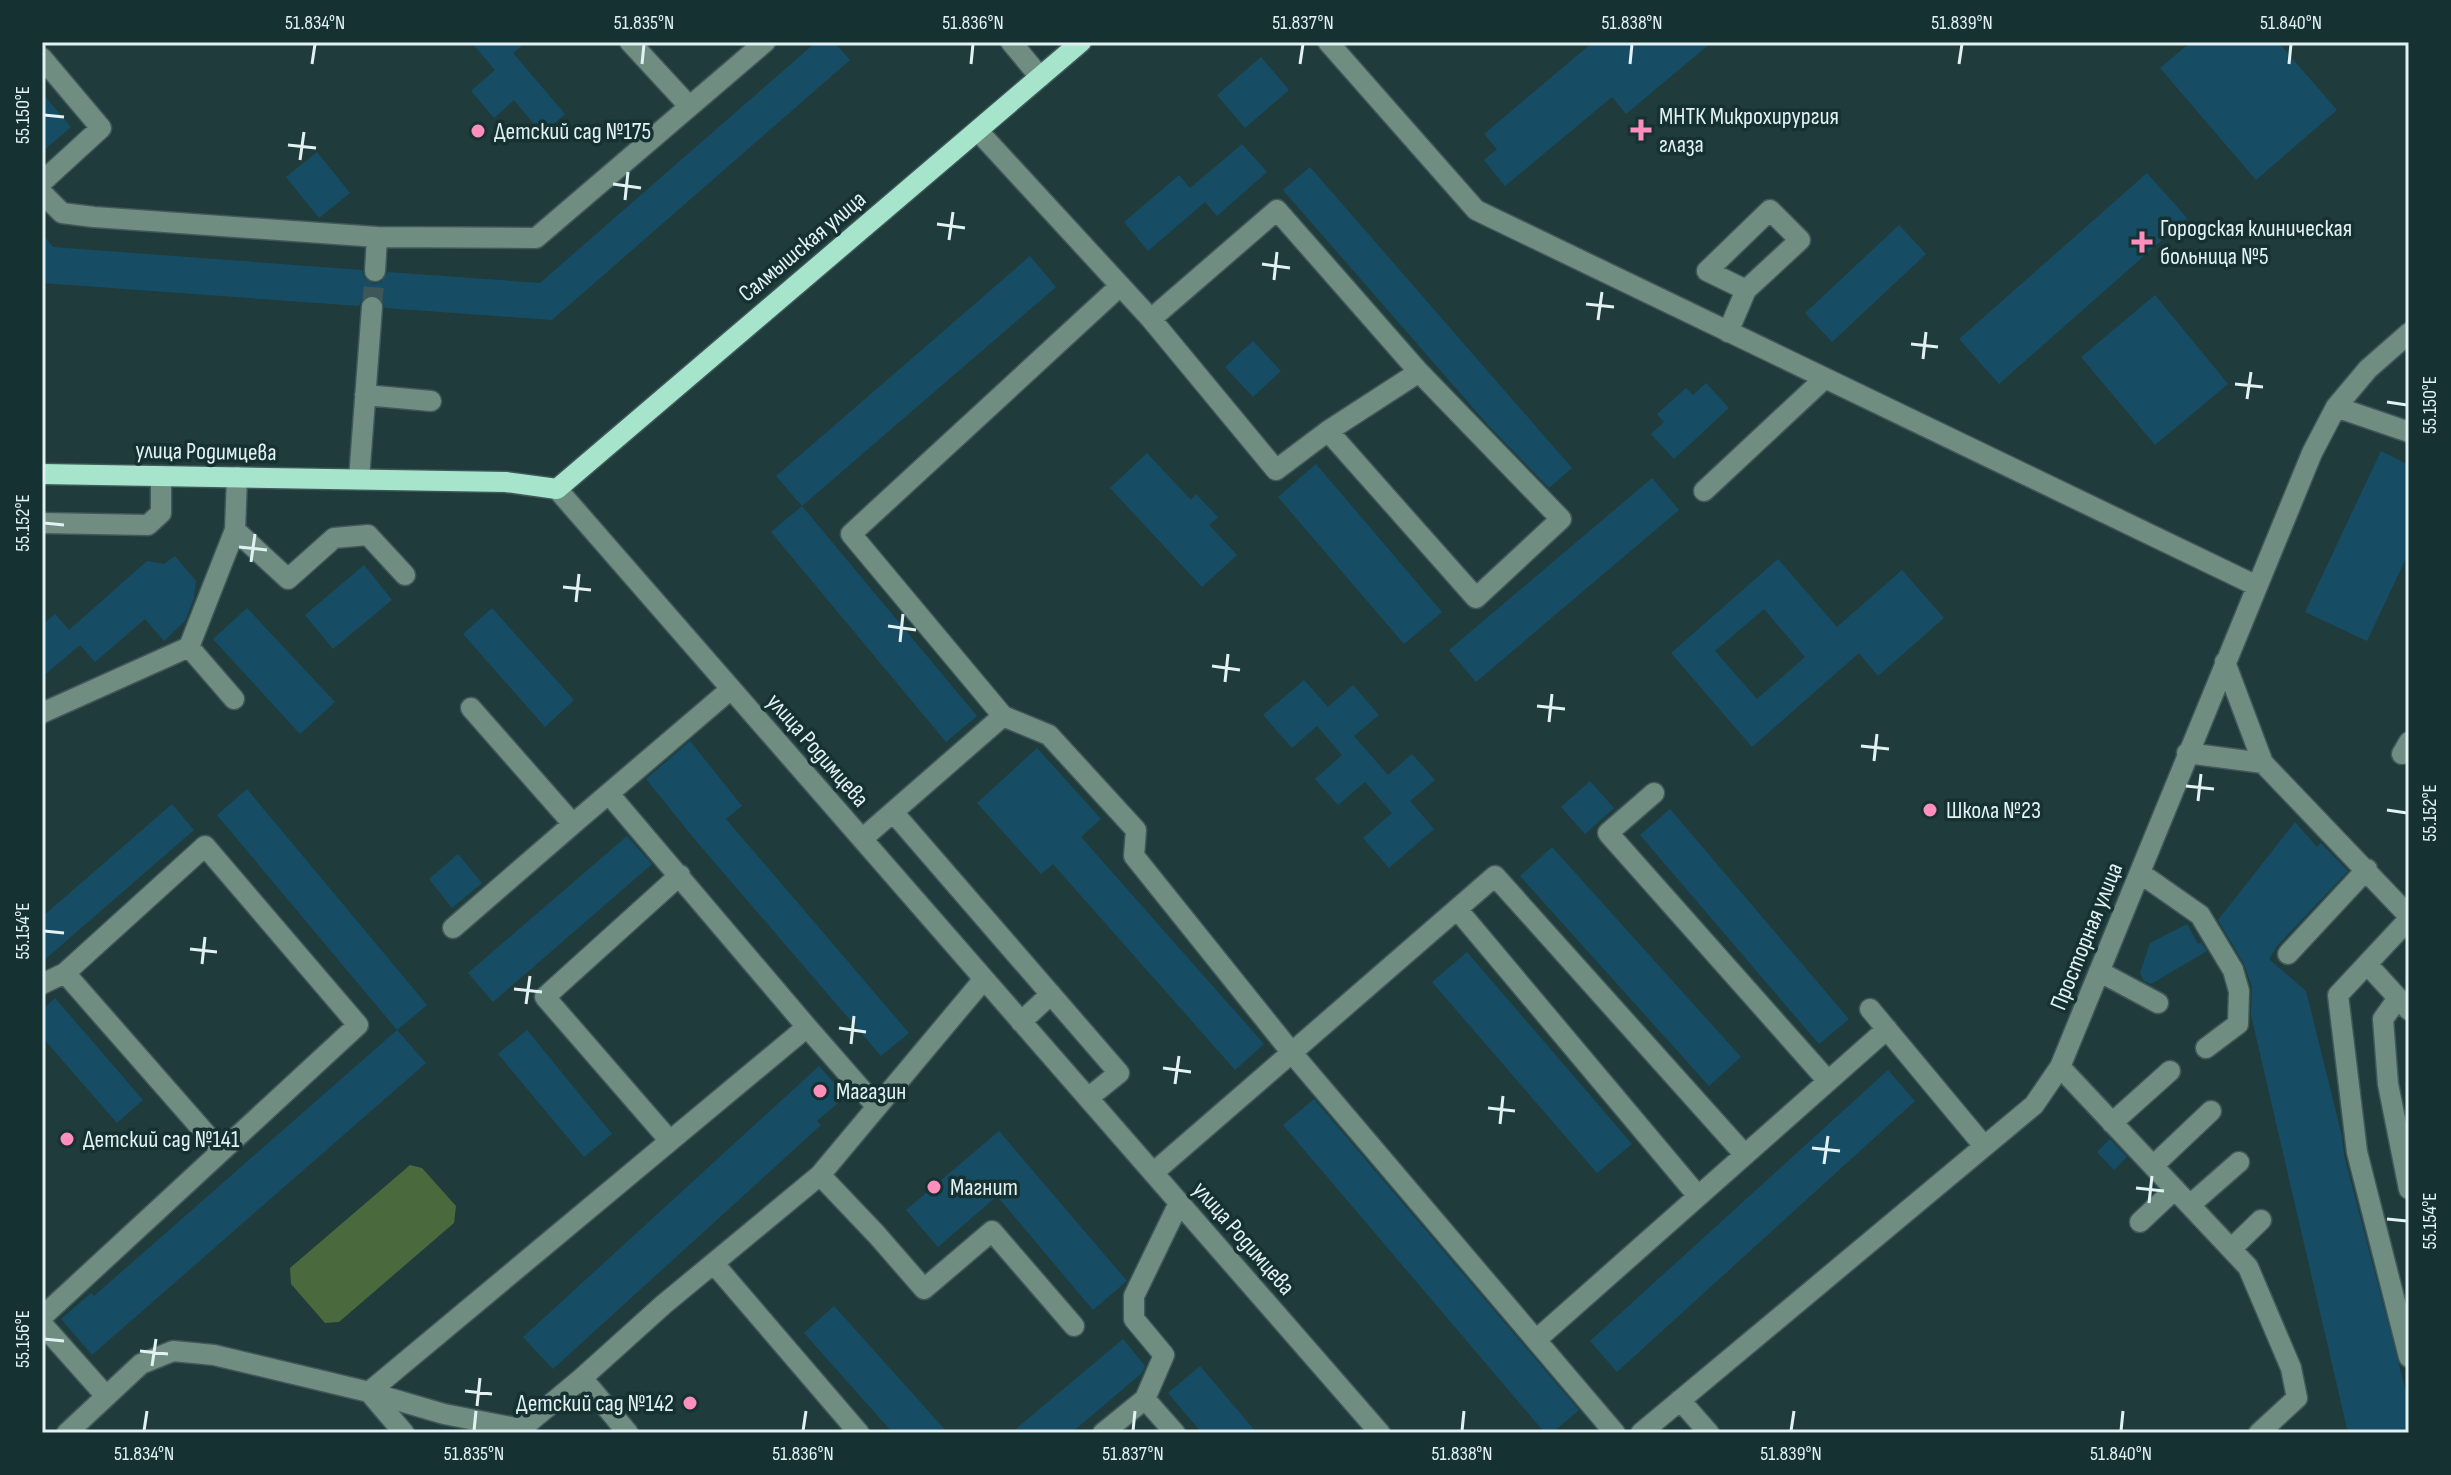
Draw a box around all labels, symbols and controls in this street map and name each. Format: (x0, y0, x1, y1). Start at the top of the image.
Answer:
text: 51.834°N (285, 11, 345, 35)
text: 51.835°N (614, 11, 674, 35)
text: 51.836°N (942, 11, 1004, 35)
text: 51.837°N (1272, 11, 1334, 35)
text: 51.838°N (1601, 11, 1663, 35)
text: 51.839°N (1931, 11, 1993, 35)
text: 51.840°N (2260, 11, 2322, 35)
text: 55.150°E (11, 86, 35, 144)
place label: МНТК Микрохирургия глаза (1659, 102, 1839, 159)
place label: Детский сад №175 (494, 117, 651, 146)
marker: МНТК Микрохирургия глаза (1630, 119, 1652, 141)
marker: Детский сад №175 (469, 122, 487, 140)
street label: Салмышская улица (733, 185, 872, 308)
place label: Городская клиническая больница №5 (2160, 214, 2352, 271)
marker: Городская клиническая больница №5 (2131, 231, 2153, 253)
text: 55.150°E (2418, 376, 2442, 434)
street label: улица Родимцева (135, 436, 277, 467)
text: 55.152°E (11, 494, 35, 552)
street label: улица Родимцева (760, 687, 875, 813)
text: 55.152°E (2418, 784, 2442, 842)
place label: Школа №23 (1946, 796, 2041, 825)
marker: Школа №23 (1921, 801, 1939, 819)
street label: Просторная улица (2044, 858, 2129, 1014)
text: 55.154°E (11, 903, 35, 959)
place label: Магазин (836, 1077, 906, 1106)
marker: Магазин (811, 1082, 829, 1100)
place label: Детский сад №141 (83, 1125, 240, 1154)
marker: Детский сад №141 (58, 1130, 76, 1148)
place label: Магнит (950, 1173, 1018, 1202)
street label: улица Родимцева (1186, 1175, 1301, 1301)
marker: Магнит (925, 1178, 943, 1196)
text: 55.154°E (2418, 1193, 2442, 1249)
text: 55.156°E (11, 1310, 35, 1368)
place label: Детский сад №142 (516, 1389, 674, 1418)
marker: Детский сад №142 (681, 1394, 699, 1412)
text: 51.834°N (114, 1442, 174, 1466)
text: 51.835°N (444, 1442, 504, 1466)
text: 51.836°N (772, 1442, 834, 1466)
text: 51.837°N (1102, 1442, 1164, 1466)
text: 51.838°N (1431, 1442, 1493, 1466)
text: 51.839°N (1760, 1442, 1822, 1466)
text: 51.840°N (2090, 1442, 2152, 1466)

